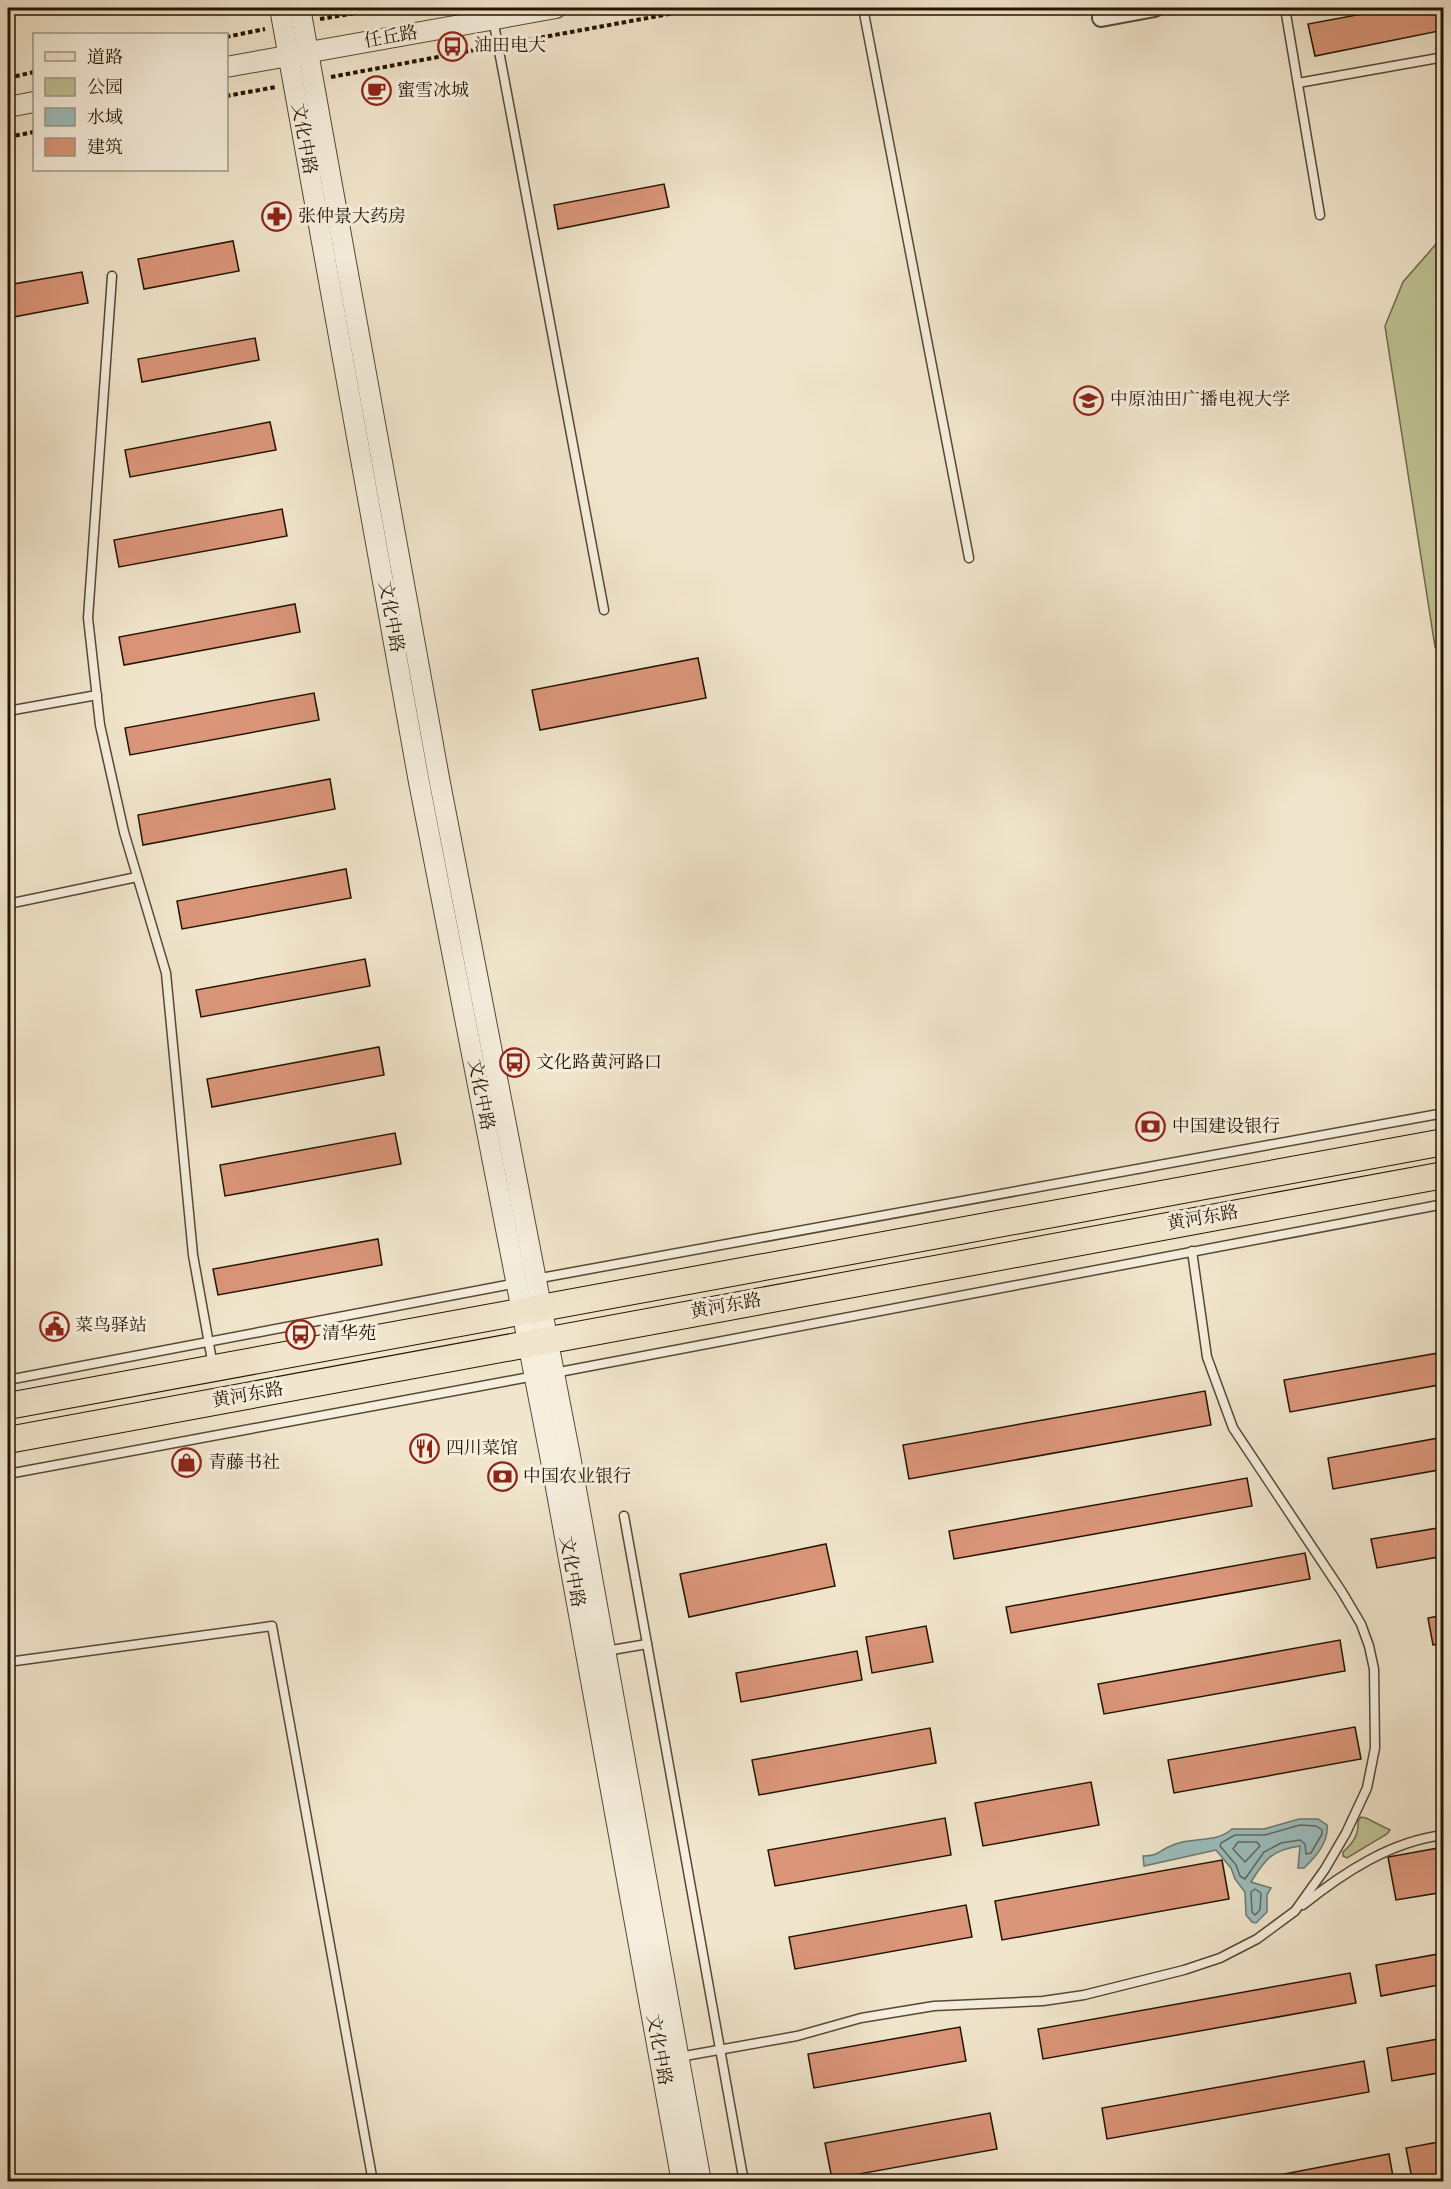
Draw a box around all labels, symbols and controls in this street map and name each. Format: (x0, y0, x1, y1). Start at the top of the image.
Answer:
street label: 任丘路 (362, 21, 420, 55)
bus stop icon: 油田电大 (437, 30, 469, 62)
legend (33, 33, 228, 171)
place label: 油田电大 (474, 34, 546, 59)
text: 道路 (87, 46, 123, 71)
cafe icon: 蜜雪冰城 (360, 75, 392, 107)
text: 公园 (87, 76, 123, 101)
place label: 蜜雪冰城 (397, 79, 469, 104)
street label: 文化中路 (284, 101, 322, 177)
text: 水域 (87, 106, 123, 131)
text: 建筑 (87, 136, 123, 161)
pharmacy icon: 张仲景大药房 (261, 201, 293, 233)
place label: 张仲景大药房 (298, 205, 406, 230)
school or university icon: 中原油田广播电视大学 (1073, 384, 1105, 416)
place label: 中原油田广播电视大学 (1110, 388, 1290, 413)
street label: 文化中路 (371, 579, 409, 655)
bus stop icon: 文化路黄河路口 (499, 1047, 531, 1079)
place label: 文化路黄河路口 (536, 1051, 662, 1076)
street label: 文化中路 (461, 1057, 499, 1133)
bank icon: 中国建设银行 (1135, 1111, 1167, 1143)
place label: 中国建设银行 (1172, 1115, 1280, 1140)
street label: 黄河东路 (1165, 1200, 1241, 1238)
street label: 黄河东路 (688, 1288, 764, 1326)
public building icon: 菜鸟驿站 (38, 1310, 70, 1342)
place label: 菜鸟驿站 (75, 1314, 147, 1339)
bus stop icon: 清华苑 (285, 1318, 317, 1350)
place label: 清华苑 (322, 1322, 376, 1347)
street label: 黄河东路 (210, 1377, 286, 1415)
restaurant icon: 四川菜馆 (409, 1433, 441, 1465)
place label: 四川菜馆 (446, 1437, 518, 1462)
shop icon: 青藤书社 (171, 1447, 203, 1479)
place label: 青藤书社 (208, 1451, 280, 1476)
bank icon: 中国农业银行 (486, 1461, 518, 1493)
place label: 中国农业银行 (523, 1465, 631, 1490)
street label: 文化中路 (552, 1534, 590, 1610)
street label: 文化中路 (639, 2012, 677, 2088)

